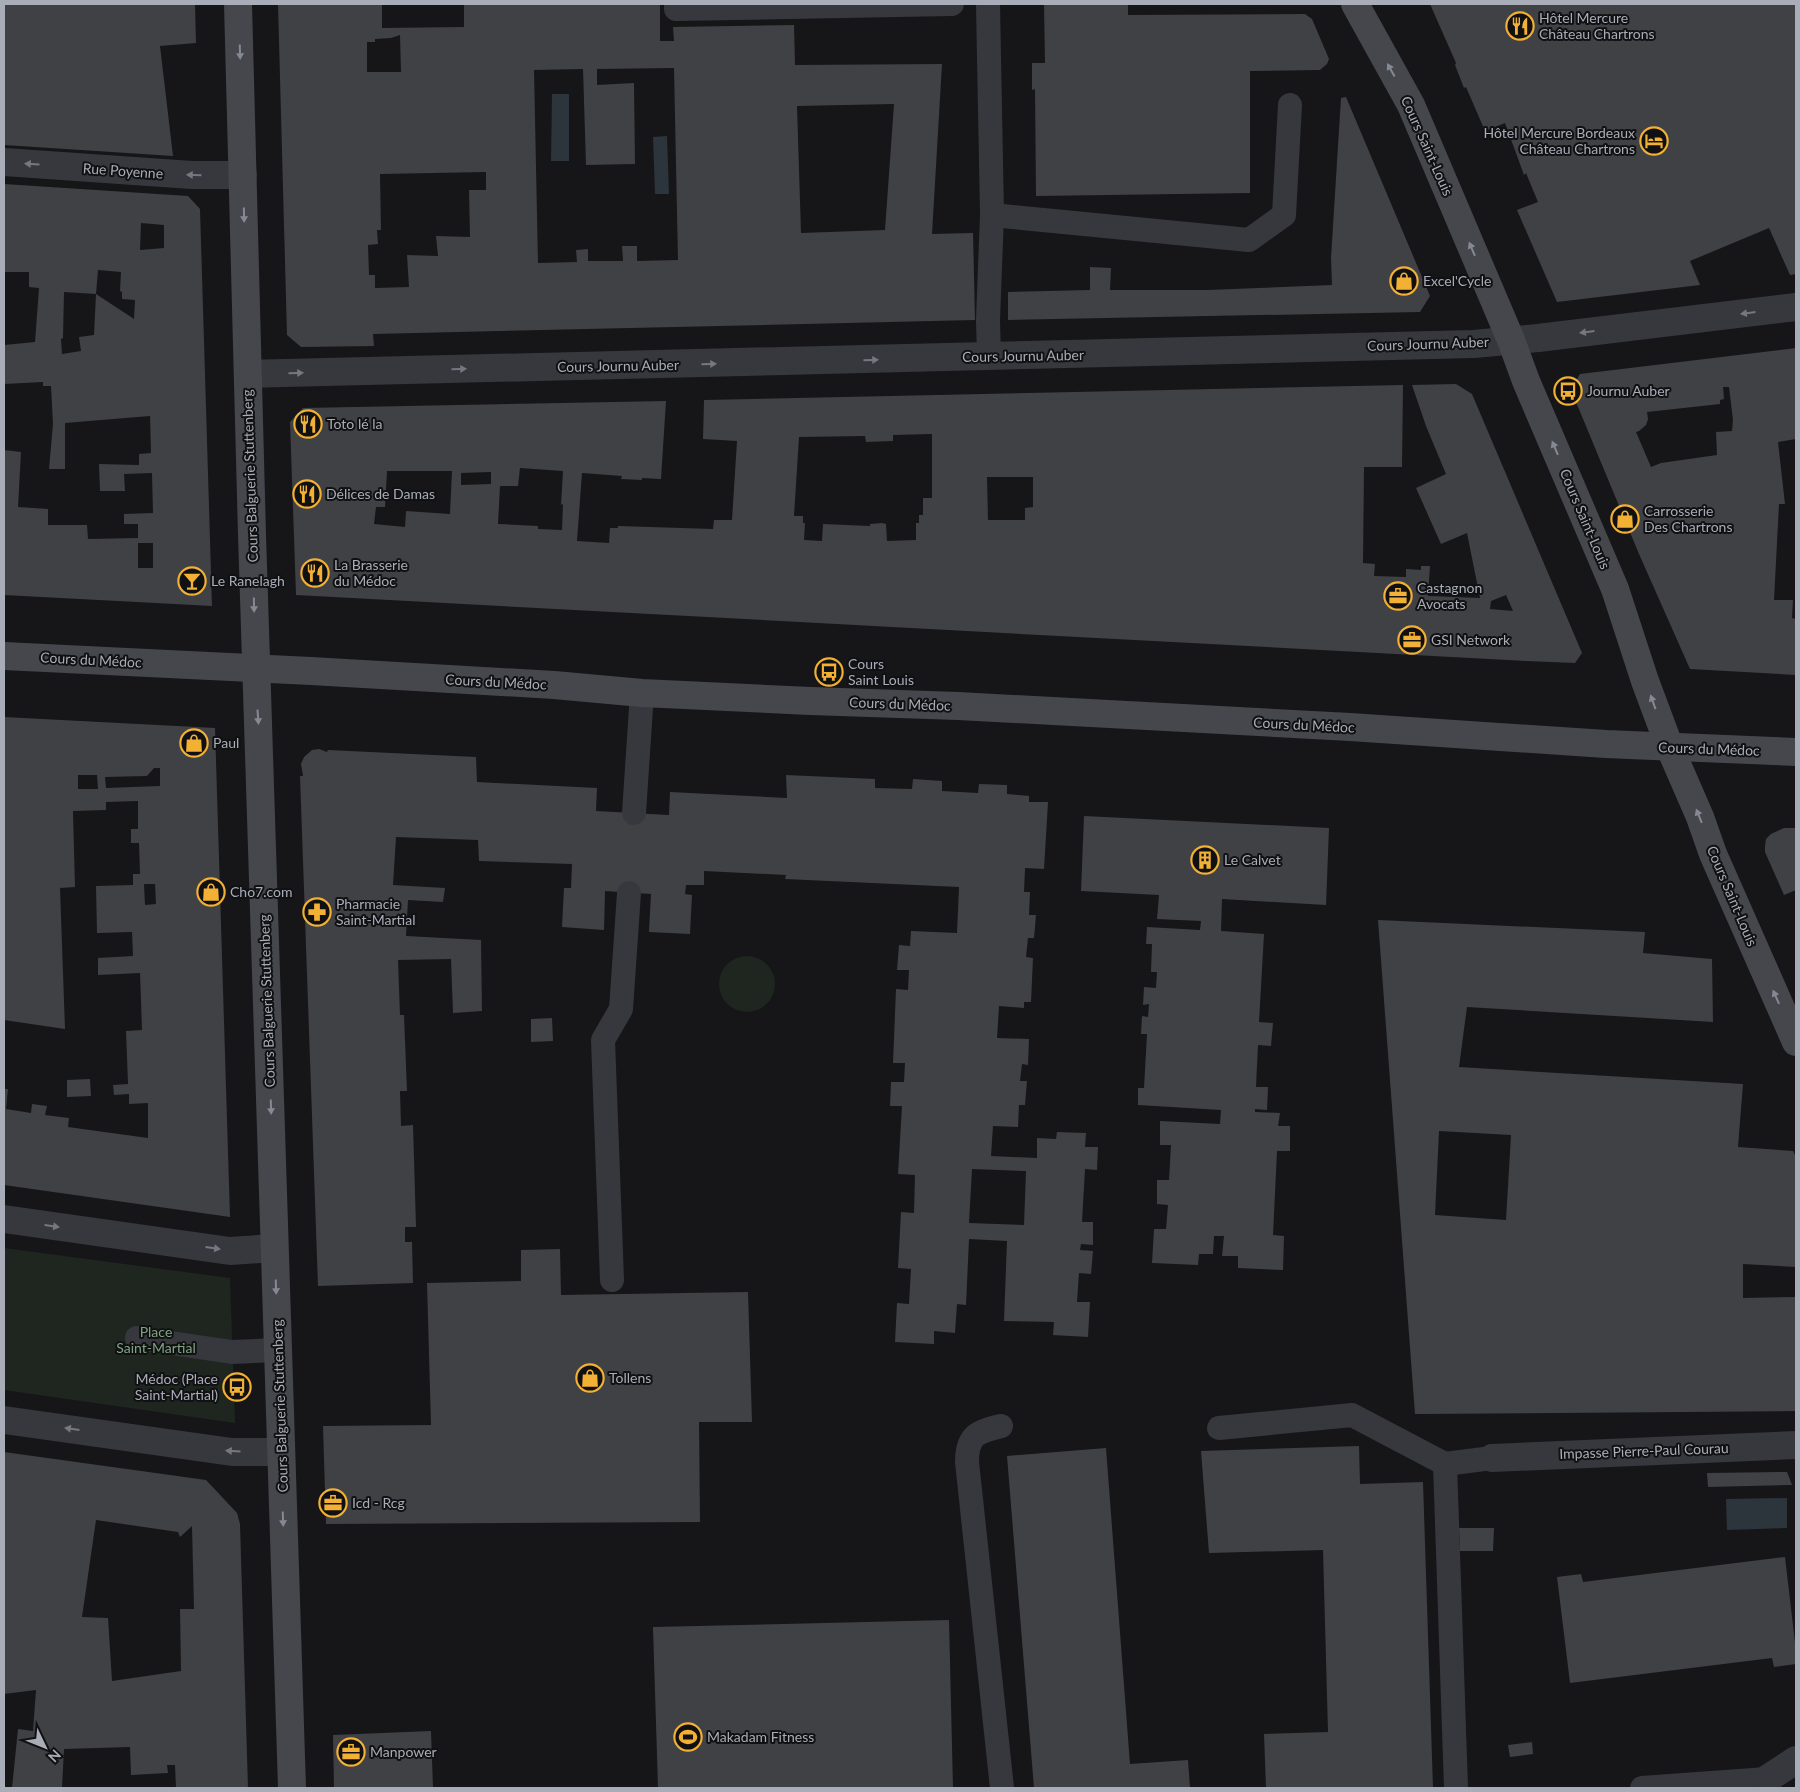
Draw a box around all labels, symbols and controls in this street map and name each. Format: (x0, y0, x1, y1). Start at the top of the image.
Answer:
place label: Hôtel Mercure Château Chartrons (1539, 9, 1655, 42)
restaurant icon: Hôtel Mercure Château Chartrons (1505, 11, 1535, 41)
one-way arrow (236, 45, 244, 61)
one-way arrow (1387, 62, 1395, 77)
street label: Cours Saint-Louis (1398, 93, 1457, 198)
place label: Hôtel Mercure Bordeaux Château Chartrons (1484, 124, 1635, 157)
hotel icon: Hôtel Mercure Bordeaux Château Chartrons (1639, 126, 1669, 156)
street label: Rue Poyenne (82, 159, 164, 182)
one-way arrow (24, 160, 40, 168)
one-way arrow (186, 171, 202, 179)
one-way arrow (240, 207, 248, 223)
one-way arrow (1468, 242, 1476, 256)
shop icon: Excel'Cycle (1389, 266, 1419, 296)
place label: Excel'Cycle (1423, 272, 1491, 289)
one-way arrow (1740, 309, 1756, 317)
one-way arrow (1578, 328, 1594, 336)
street label: Cours Journu Auber (1367, 333, 1489, 354)
street label: Cours Journu Auber (962, 346, 1084, 365)
street label: Cours Journu Auber (557, 356, 679, 375)
one-way arrow (864, 356, 880, 364)
one-way arrow (701, 359, 717, 367)
one-way arrow (451, 365, 467, 373)
one-way arrow (289, 369, 305, 377)
bus stop icon: Journu Auber (1553, 376, 1583, 406)
place label: Journu Auber (1587, 382, 1670, 399)
street label: Cours Balguerie Stuttenberg (238, 389, 261, 563)
restaurant icon: Toto lé la (293, 409, 323, 439)
place label: Toto lé la (327, 415, 382, 432)
one-way arrow (1551, 441, 1559, 455)
street label: Cours Saint-Louis (1557, 466, 1614, 571)
restaurant icon: Délices de Damas (292, 479, 322, 509)
place label: Délices de Damas (326, 485, 435, 502)
place label: Carrosserie Des Chartrons (1644, 502, 1732, 535)
shop icon: Carrosserie Des Chartrons (1610, 504, 1640, 534)
place label: La Brasserie du Médoc (334, 556, 408, 589)
restaurant icon: La Brasserie du Médoc (300, 558, 330, 588)
bar icon: Le Ranelagh (177, 566, 207, 596)
place label: Le Ranelagh (211, 572, 285, 589)
place label: Castagnon Avocats (1417, 579, 1482, 612)
office icon: Castagnon Avocats (1383, 581, 1413, 611)
one-way arrow (250, 597, 258, 613)
office icon: GSI Network (1397, 625, 1427, 655)
place label: GSI Network (1431, 631, 1511, 648)
street label: Cours du Médoc (40, 648, 142, 671)
place label: Cours Saint Louis (848, 655, 914, 688)
bus stop icon: Cours Saint Louis (814, 657, 844, 687)
street label: Cours du Médoc (445, 670, 547, 693)
street label: Cours du Médoc (849, 693, 951, 714)
one-way arrow (1649, 694, 1657, 709)
one-way arrow (254, 710, 262, 726)
street label: Cours du Médoc (1253, 713, 1355, 736)
shop icon: Paul (179, 728, 209, 758)
place label: Paul (213, 734, 239, 751)
street label: Cours du Médoc (1658, 738, 1760, 759)
one-way arrow (1695, 808, 1703, 823)
street label: Cours Saint-Louis (1704, 843, 1761, 948)
building icon: Le Calvet (1190, 845, 1220, 875)
place label: Le Calvet (1224, 851, 1281, 868)
shop icon: Cho7.com (196, 877, 226, 907)
place label: Cho7.com (230, 883, 293, 900)
place label: Pharmacie Saint-Martial (336, 895, 415, 928)
pharmacy icon: Pharmacie Saint-Martial (302, 897, 332, 927)
street label: Cours Balguerie Stuttenberg (255, 914, 278, 1088)
one-way arrow (1772, 990, 1780, 1004)
one-way arrow (267, 1099, 275, 1115)
one-way arrow (44, 1222, 60, 1230)
one-way arrow (205, 1245, 221, 1253)
one-way arrow (272, 1279, 280, 1295)
street label: Cours Balguerie Stuttenberg (268, 1319, 291, 1493)
park label: Place Saint-Martial (116, 1323, 196, 1356)
shop icon: Tollens (575, 1363, 605, 1393)
place label: Tollens (609, 1369, 651, 1386)
place label: Médoc (Place Saint-Martial) (135, 1370, 218, 1403)
bus stop icon: Médoc (Place Saint-Martial) (222, 1372, 252, 1402)
one-way arrow (63, 1425, 79, 1433)
street label: Impasse Pierre-Paul Courau (1559, 1439, 1729, 1462)
one-way arrow (224, 1447, 240, 1455)
office icon: Icd - Rcg (318, 1488, 348, 1518)
place label: Icd - Rcg (352, 1494, 405, 1511)
one-way arrow (279, 1512, 287, 1528)
north arrow (20, 1722, 70, 1772)
sports icon: Makadam Fitness (673, 1722, 703, 1752)
place label: Makadam Fitness (707, 1728, 814, 1745)
office icon: Manpower (336, 1737, 366, 1767)
place label: Manpower (370, 1743, 437, 1760)
text: N (45, 1746, 65, 1766)

